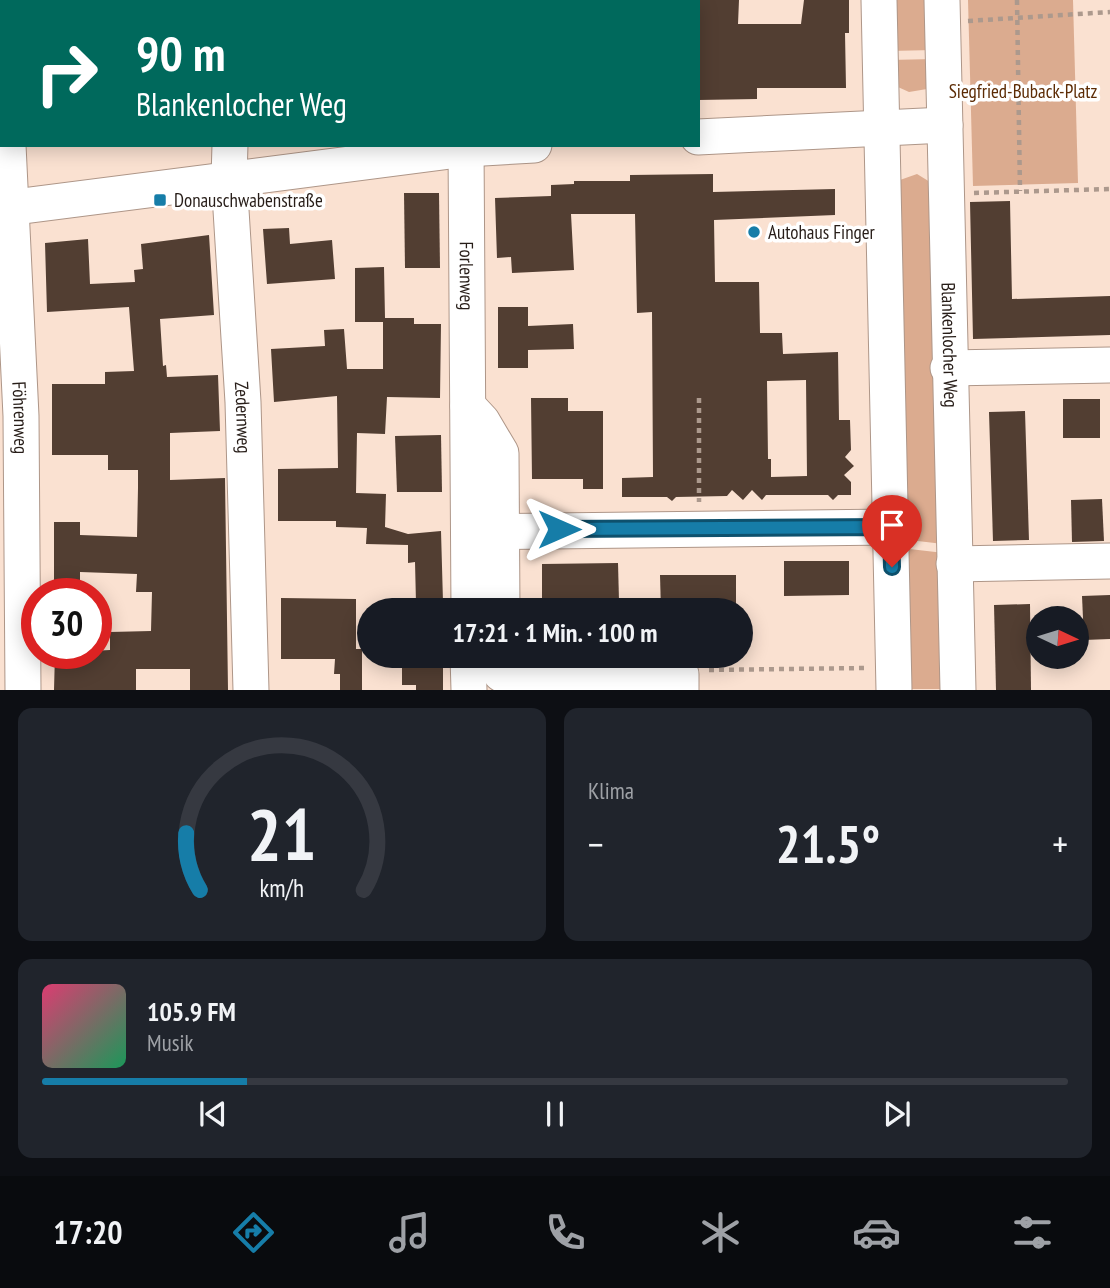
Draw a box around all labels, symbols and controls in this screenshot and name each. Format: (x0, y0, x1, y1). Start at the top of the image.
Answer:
text: 90 m (136, 21, 225, 85)
icon: right (21, 28, 112, 119)
park label: Siegfried-Buback-Platz (949, 79, 1097, 103)
text: Blankenlocher Weg (136, 83, 347, 125)
place label: Donauschwabenstraße (174, 188, 323, 212)
marker: Donauschwabenstraße (152, 192, 168, 208)
place label: Autohaus Finger (768, 220, 876, 244)
marker: Autohaus Finger (746, 224, 762, 240)
street label: Forlenweg (455, 241, 479, 311)
street label: Blankenlocher Weg (937, 282, 963, 408)
street label: Föhrenweg (7, 381, 33, 454)
street label: Zedernweg (230, 381, 256, 454)
position arrow (522, 492, 596, 566)
pin (862, 495, 922, 567)
icon: arrive (873, 506, 911, 544)
speed limit sign: 30 (21, 578, 112, 669)
north arrow (1026, 606, 1088, 668)
map controls (1026, 606, 1089, 669)
text: 17:21 · 1 Min. · 100 m (453, 616, 657, 649)
text: Klima (588, 776, 634, 805)
text: 21 (247, 787, 317, 881)
text: 21.5° (776, 810, 880, 877)
text: − (588, 819, 604, 868)
text: + (1052, 819, 1068, 868)
text: km/h (260, 872, 304, 904)
text: 105.9 FM (147, 995, 236, 1028)
text: Musik (147, 1028, 193, 1057)
icon: previous (194, 1095, 232, 1133)
icon: pause (536, 1095, 574, 1133)
icon: next (878, 1095, 916, 1133)
icon: directions (229, 1208, 278, 1257)
icon: music (385, 1208, 434, 1257)
icon: phone (541, 1208, 590, 1257)
icon: climate (696, 1208, 745, 1257)
icon: car (852, 1208, 901, 1257)
icon: filters (1008, 1208, 1057, 1257)
text: 17:20 (53, 1211, 123, 1253)

